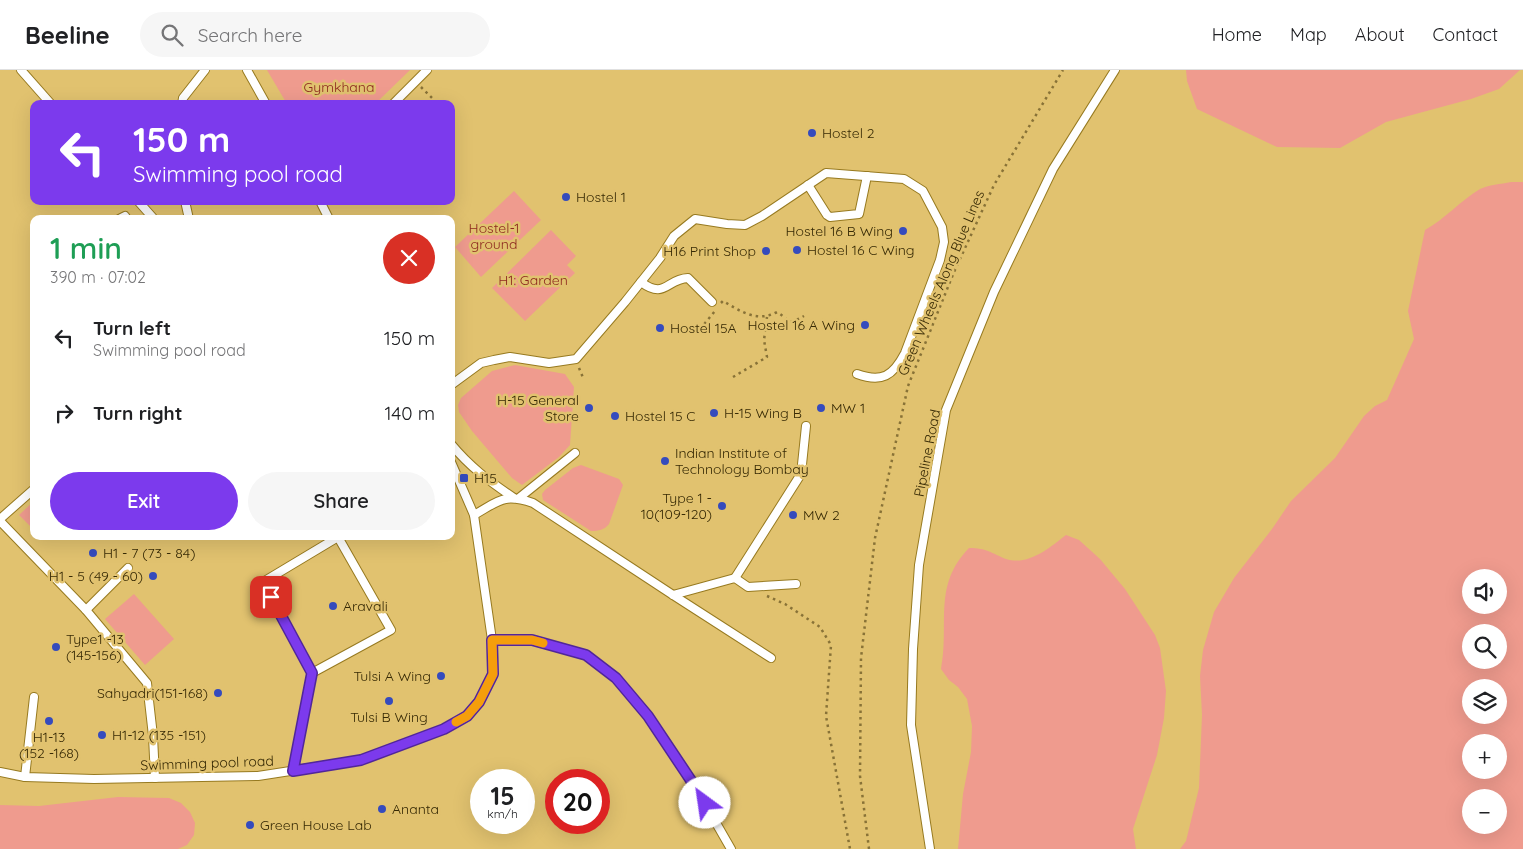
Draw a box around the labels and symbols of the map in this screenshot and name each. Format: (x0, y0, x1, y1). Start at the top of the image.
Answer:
park label: Gymkhana (304, 78, 374, 96)
place label: Hostel 2 (822, 124, 875, 142)
marker: Hostel 2 (806, 127, 818, 139)
place label: Hostel 1 (576, 188, 626, 206)
street label: Green Wheels Along Blue Lines (894, 188, 988, 378)
marker: Hostel 1 (560, 191, 572, 203)
park label: Hostel-1 ground (469, 219, 519, 253)
place label: Hostel 16 B Wing (785, 222, 893, 240)
marker: Hostel 16 B Wing (897, 225, 909, 237)
place label: Hostel 16 C Wing (807, 241, 915, 259)
place label: H16 Print Shop (663, 242, 756, 260)
marker: Hostel 16 C Wing (791, 244, 803, 256)
marker: H16 Print Shop (760, 245, 772, 257)
park label: H1: Garden (498, 271, 568, 289)
place label: Hostel 16 A Wing (748, 316, 855, 334)
place label: Hostel 15A (670, 319, 737, 337)
marker: Hostel 16 A Wing (859, 319, 871, 331)
marker: Hostel 15A (654, 322, 666, 334)
place label: H-15 General Store (497, 391, 579, 425)
place label: MW 1 (831, 399, 865, 417)
marker: H-15 General Store (583, 402, 595, 414)
marker: MW 1 (815, 402, 827, 414)
place label: H-15 Wing B (724, 404, 802, 422)
place label: Hostel 15 C (625, 407, 696, 425)
marker: H-15 Wing B (708, 407, 720, 419)
street label: Pipeline Road (910, 408, 944, 498)
marker: Hostel 15 C (609, 410, 621, 422)
place label: Indian Institute of Technology Bombay (675, 444, 809, 478)
marker: Indian Institute of Technology Bombay (659, 455, 671, 467)
place label: H15 (474, 469, 497, 487)
marker: H15 (458, 472, 470, 484)
place label: Type 1 - 10(109-120) (641, 489, 712, 523)
marker: Type 1 - 10(109-120) (716, 500, 728, 512)
place label: MW 2 (803, 506, 840, 524)
marker: MW 2 (787, 509, 799, 521)
place label: H1 - 7 (73 - 84) (103, 544, 195, 562)
marker: H1 - 7 (73 - 84) (87, 547, 99, 559)
place label: H1 - 5 (49 - 60) (49, 567, 143, 585)
marker: H1 - 5 (49 - 60) (147, 570, 159, 582)
pin (250, 576, 292, 618)
place label: Aravali (343, 597, 388, 615)
marker: Aravali (327, 600, 339, 612)
place label: Type1 -13 (145-156) (66, 630, 124, 664)
marker: Type1 -13 (145-156) (50, 641, 62, 653)
place label: Tulsi A Wing (353, 667, 431, 685)
marker: Tulsi A Wing (435, 670, 447, 682)
place label: Sahyadri(151-168) (97, 684, 208, 702)
marker: Sahyadri(151-168) (212, 687, 224, 699)
marker: Tulsi B Wing (383, 695, 395, 707)
place label: Tulsi B Wing (350, 708, 428, 726)
marker: H1-13 (152 -168) (43, 715, 55, 727)
place label: H1-12 (135 -151) (112, 726, 206, 744)
place label: H1-13 (152 -168) (19, 728, 79, 762)
marker: H1-12 (135 -151) (96, 729, 108, 741)
street label: Swimming pool road (140, 752, 274, 774)
speed limit sign: 20 (545, 769, 610, 834)
position arrow (678, 776, 730, 828)
place label: Ananta (392, 800, 439, 818)
marker: Ananta (376, 803, 388, 815)
place label: Green House Lab (260, 816, 372, 834)
marker: Green House Lab (244, 819, 256, 831)

